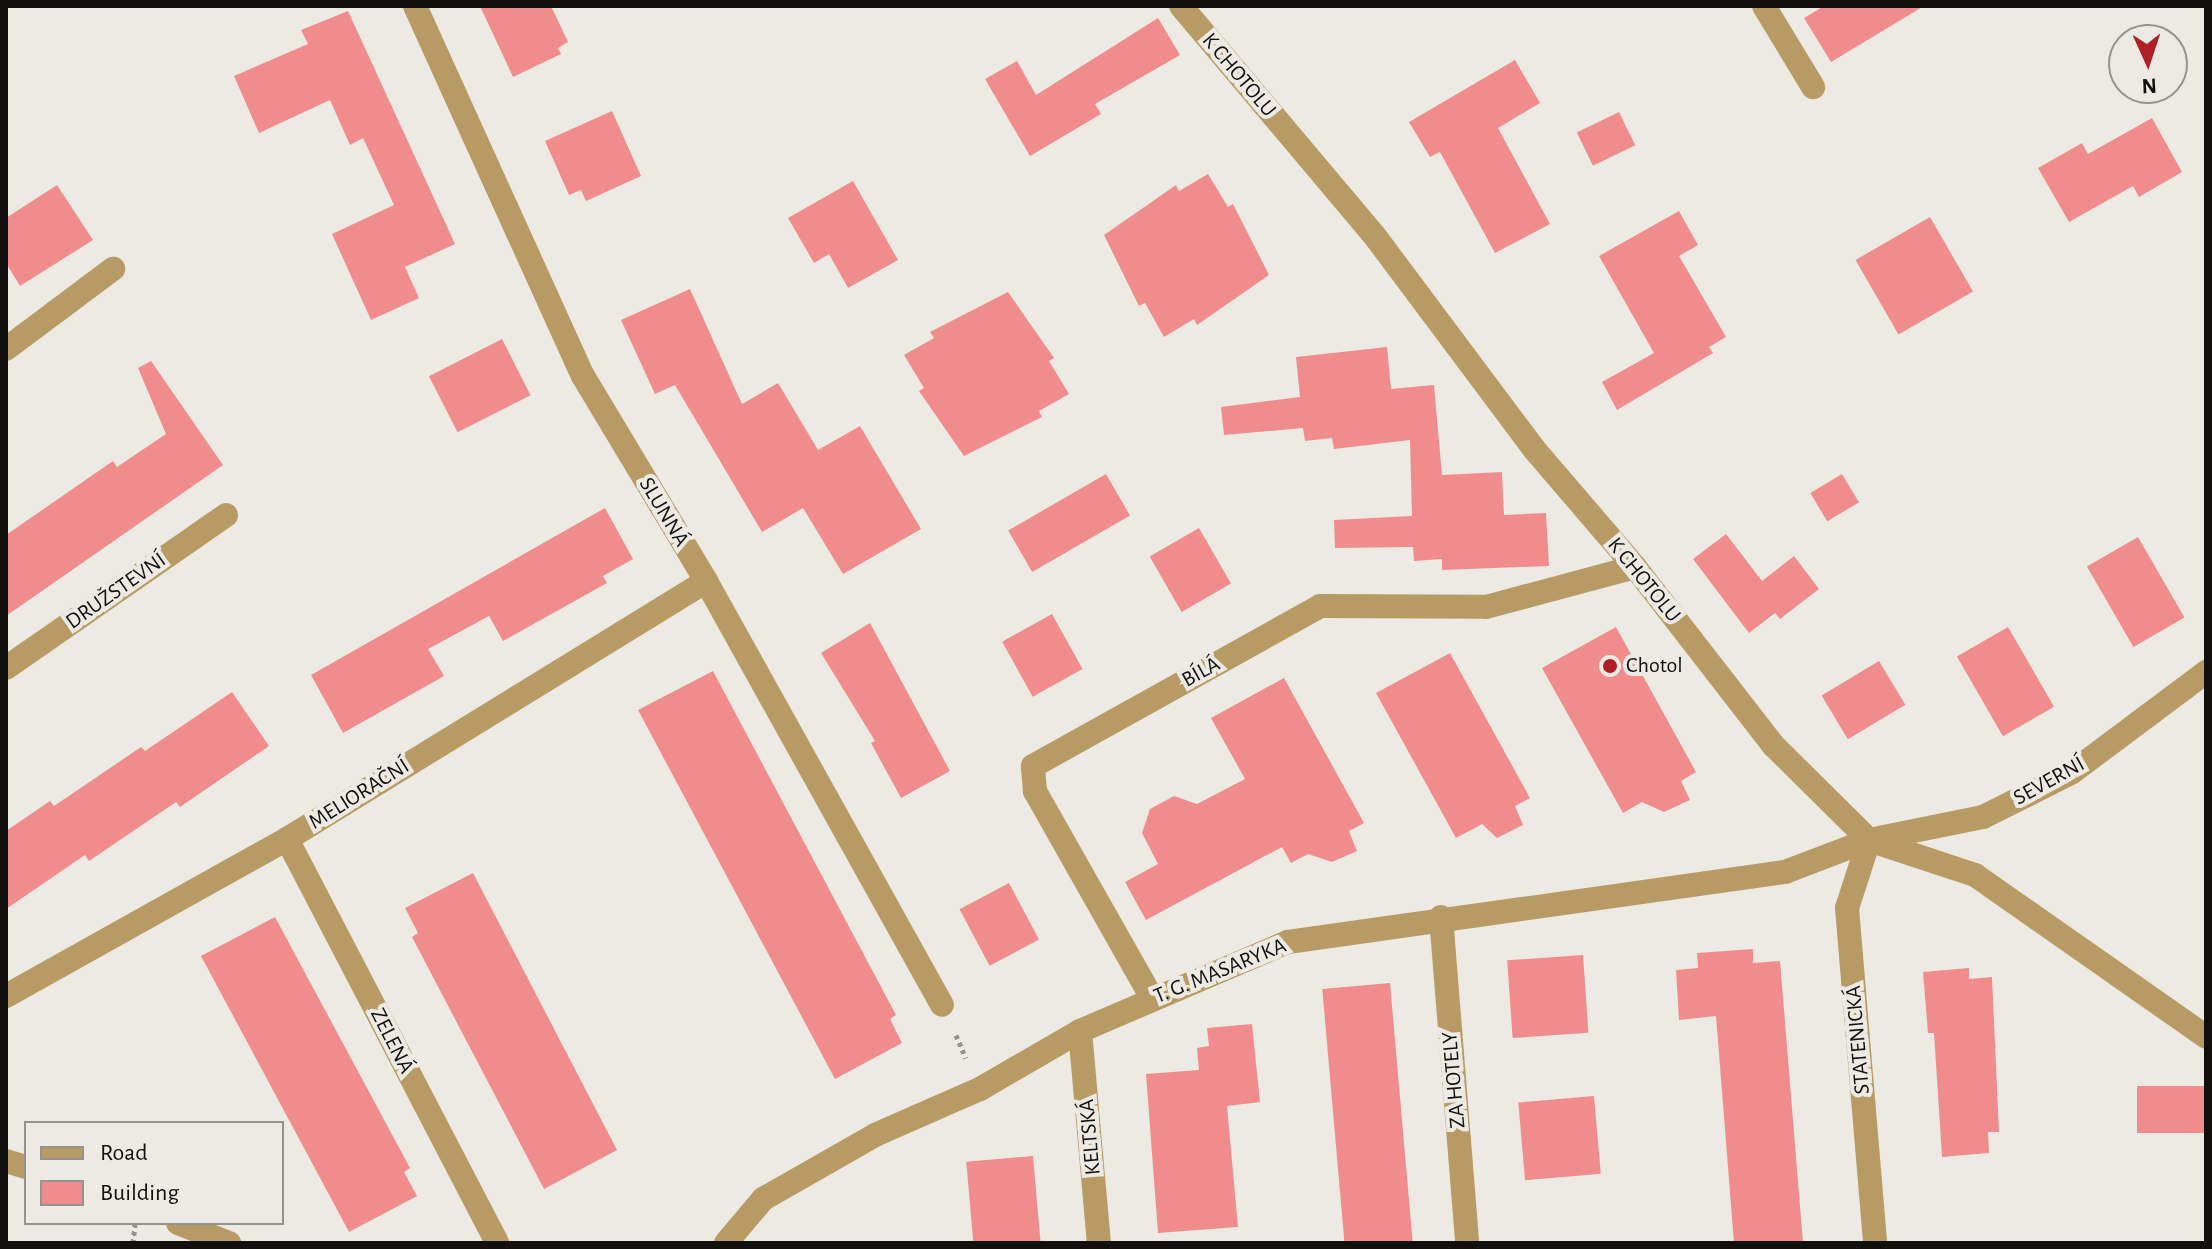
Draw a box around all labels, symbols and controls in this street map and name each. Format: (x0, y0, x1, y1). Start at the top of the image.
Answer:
north arrow (2108, 24, 2188, 104)
street label: K CHOTOLU (1196, 28, 1282, 122)
text: N (2141, 75, 2157, 97)
street label: SLUNNÁ (633, 473, 695, 551)
street label: K CHOTOLU (1602, 532, 1686, 628)
street label: DRUŽSTEVNÍ (61, 547, 171, 635)
street label: BÍLÁ (1177, 651, 1225, 693)
place label: Chotol (1626, 653, 1683, 679)
marker: Chotol (1601, 657, 1619, 675)
street label: SEVERNÍ (2009, 751, 2089, 811)
street label: MELIORAČNÍ (304, 753, 414, 835)
street label: T. G. MASARYKA (1150, 932, 1290, 1010)
street label: STATENICKÁ (1840, 984, 1876, 1096)
street label: ZELENÁ (364, 1004, 420, 1078)
street label: ZA HOTELY (1437, 1031, 1471, 1129)
street label: KELTSKÁ (1074, 1098, 1106, 1176)
legend (24, 1121, 284, 1225)
text: Road (100, 1141, 148, 1165)
text: Building (100, 1181, 179, 1205)

